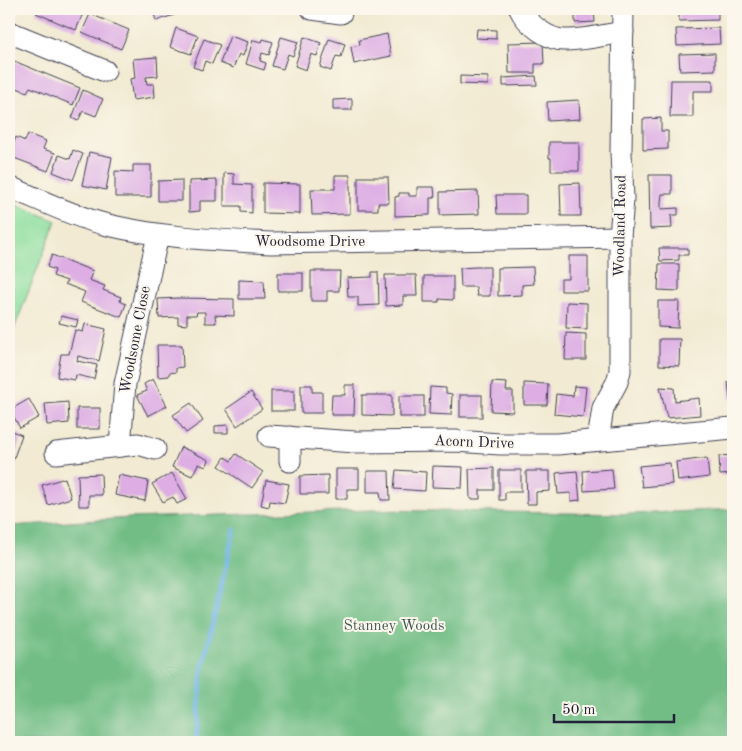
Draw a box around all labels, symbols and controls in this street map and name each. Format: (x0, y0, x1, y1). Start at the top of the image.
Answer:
street label: Woodland Road (613, 175, 629, 277)
street label: Woodsome Drive (255, 235, 365, 250)
street label: Woodsome Close (118, 285, 154, 395)
street label: Acorn Drive (434, 434, 514, 452)
park label: Stanney Woods (343, 619, 445, 634)
scale bar (554, 691, 674, 723)
text: 50 m (562, 703, 596, 718)

